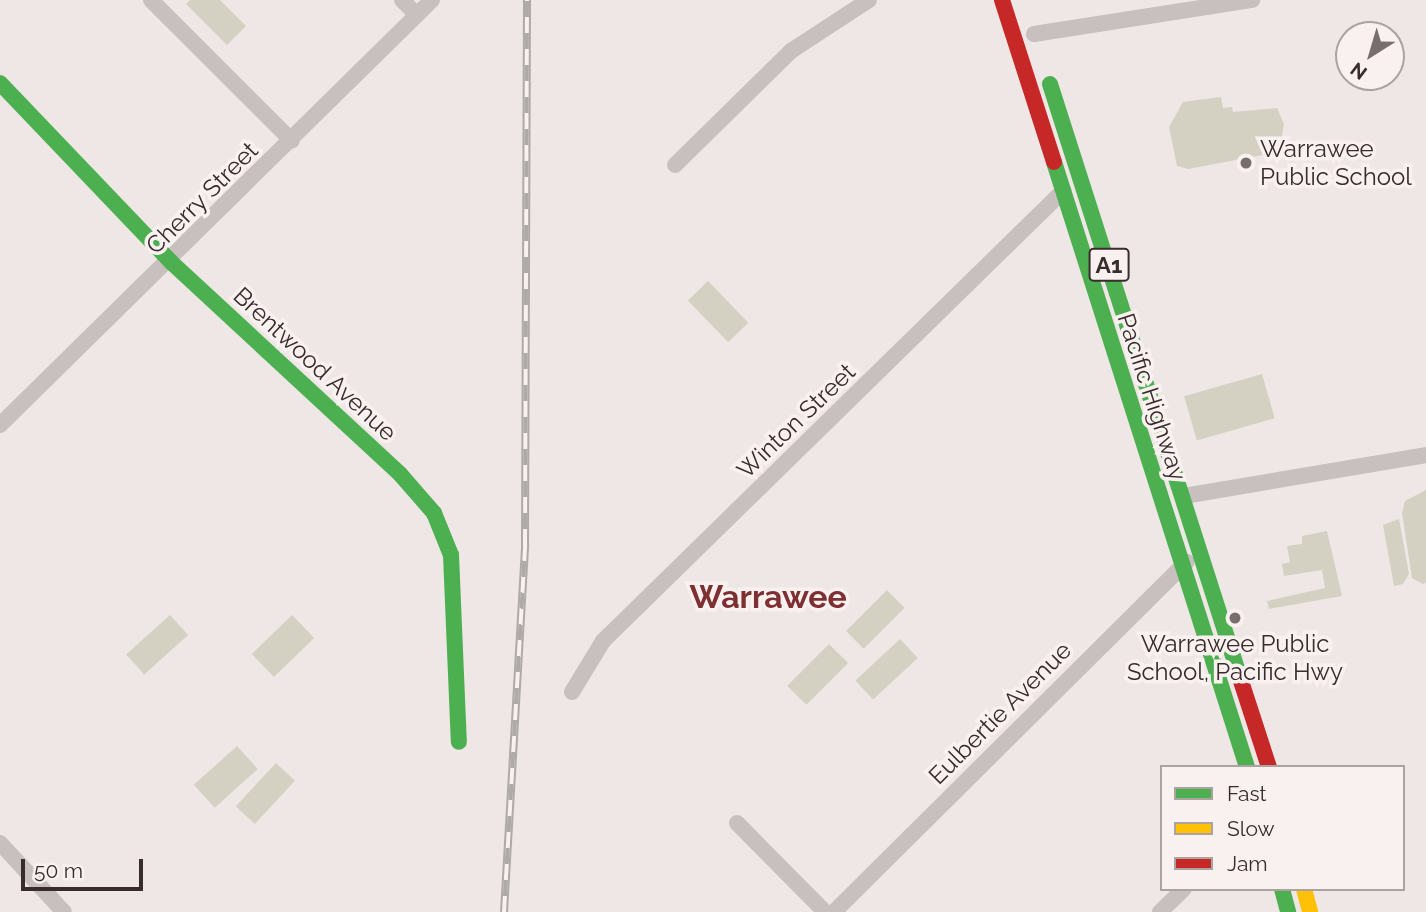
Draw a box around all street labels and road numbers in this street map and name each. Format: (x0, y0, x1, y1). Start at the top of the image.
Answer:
street label: Cherry Street (140, 136, 264, 260)
road number: A1 (1088, 246, 1130, 284)
street label: Brentwood Avenue (227, 281, 403, 447)
street label: Pacific Highway (1111, 310, 1193, 484)
street label: Winton Street (731, 358, 861, 484)
street label: Eulbertie Avenue (923, 636, 1077, 790)

